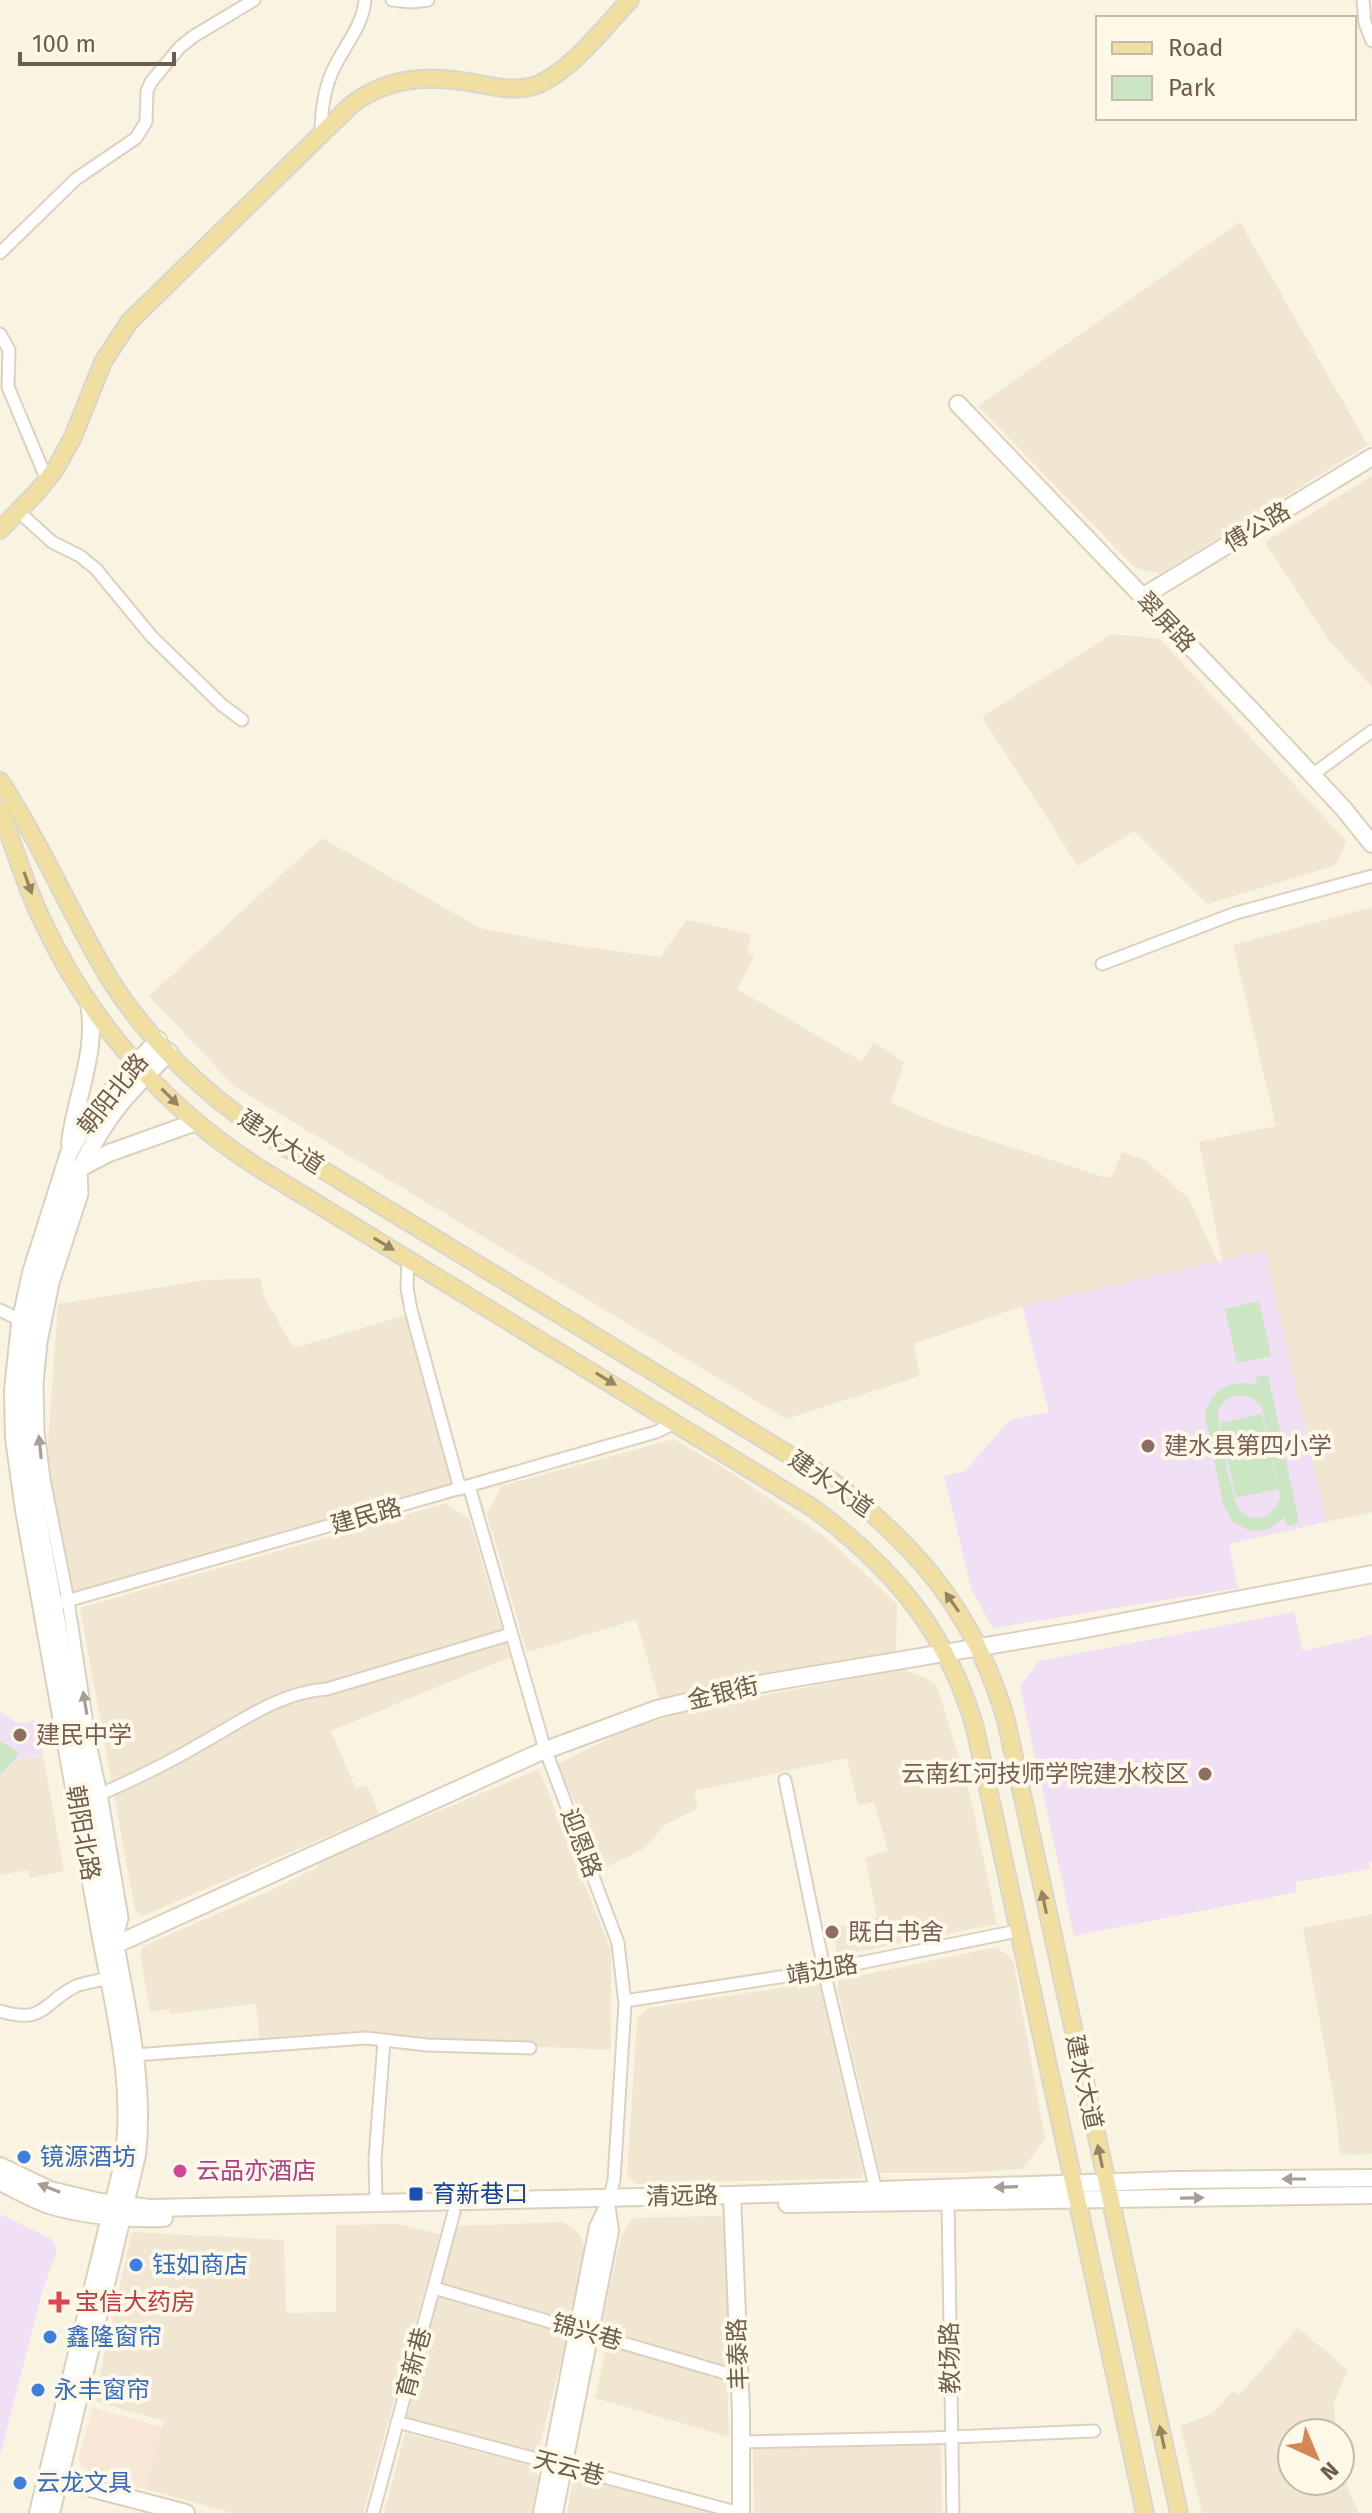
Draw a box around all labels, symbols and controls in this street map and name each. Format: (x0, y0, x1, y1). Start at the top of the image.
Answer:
scale bar (20, 16, 174, 66)
legend (1096, 16, 1356, 120)
text: 100 m (32, 30, 96, 58)
text: Road (1168, 34, 1223, 62)
text: Park (1168, 74, 1216, 102)
street label: 傅公路 (1219, 496, 1295, 558)
street label: 翠屏路 (1131, 586, 1201, 658)
one-way arrow (22, 871, 34, 895)
street label: 朝阳北路 (72, 1048, 154, 1140)
one-way arrow (160, 1087, 179, 1106)
street label: 建水大道 (233, 1104, 329, 1180)
one-way arrow (373, 1236, 395, 1250)
one-way arrow (595, 1372, 616, 1387)
place label: 建水县第四小学 (1164, 1432, 1332, 1460)
one-way arrow (33, 1434, 46, 1459)
marker: 建水县第四小学 (1139, 1437, 1157, 1455)
street label: 建水大道 (784, 1445, 878, 1523)
street label: 建民路 (328, 1493, 404, 1539)
one-way arrow (945, 1592, 960, 1613)
street label: 金银街 (685, 1671, 761, 1715)
one-way arrow (78, 1691, 90, 1716)
place label: 建民中学 (36, 1721, 132, 1749)
marker: 建民中学 (11, 1726, 29, 1744)
place label: 云南红河技师学院建水校区 (901, 1760, 1189, 1788)
marker: 云南红河技师学院建水校区 (1196, 1765, 1214, 1783)
street label: 朝阳北路 (61, 1783, 105, 1883)
street label: 迎恩路 (555, 1804, 607, 1882)
one-way arrow (1037, 1889, 1050, 1914)
place label: 既白书舍 (848, 1918, 944, 1946)
marker: 既白书舍 (823, 1923, 841, 1941)
street label: 靖边路 (784, 1950, 860, 1990)
street label: 建水大道 (1060, 2032, 1108, 2132)
place label: 镜源酒坊 (40, 2143, 136, 2171)
one-way arrow (1093, 2143, 1106, 2168)
marker: 镜源酒坊 (15, 2148, 33, 2166)
place label: 云品亦酒店 (196, 2157, 316, 2185)
marker: 云品亦酒店 (171, 2162, 189, 2180)
one-way arrow (1281, 2173, 1306, 2185)
place label: 育新巷口 (432, 2180, 528, 2208)
one-way arrow (37, 2181, 61, 2194)
street label: 清远路 (646, 2181, 718, 2211)
one-way arrow (993, 2181, 1018, 2193)
marker: 育新巷口 (407, 2185, 425, 2203)
one-way arrow (1180, 2192, 1205, 2204)
place label: 钰如商店 (152, 2251, 248, 2279)
marker: 钰如商店 (127, 2256, 145, 2274)
place label: 宝信大药房 (75, 2288, 195, 2316)
marker: 宝信大药房 (50, 2293, 68, 2311)
street label: 锦兴巷 (549, 2309, 625, 2355)
street label: 丰泰路 (723, 2318, 753, 2390)
street label: 教场路 (935, 2322, 965, 2394)
place label: 鑫隆窗帘 (66, 2323, 162, 2351)
street label: 育新巷 (391, 2325, 437, 2401)
marker: 鑫隆窗帘 (41, 2328, 59, 2346)
place label: 永丰窗帘 (54, 2376, 150, 2404)
marker: 永丰窗帘 (29, 2381, 47, 2399)
north arrow (1276, 2417, 1356, 2497)
one-way arrow (1155, 2424, 1168, 2449)
street label: 天云巷 (531, 2445, 607, 2491)
text: N (1315, 2456, 1344, 2486)
place label: 云龙文具 (36, 2469, 132, 2497)
marker: 云龙文具 (11, 2474, 29, 2492)

